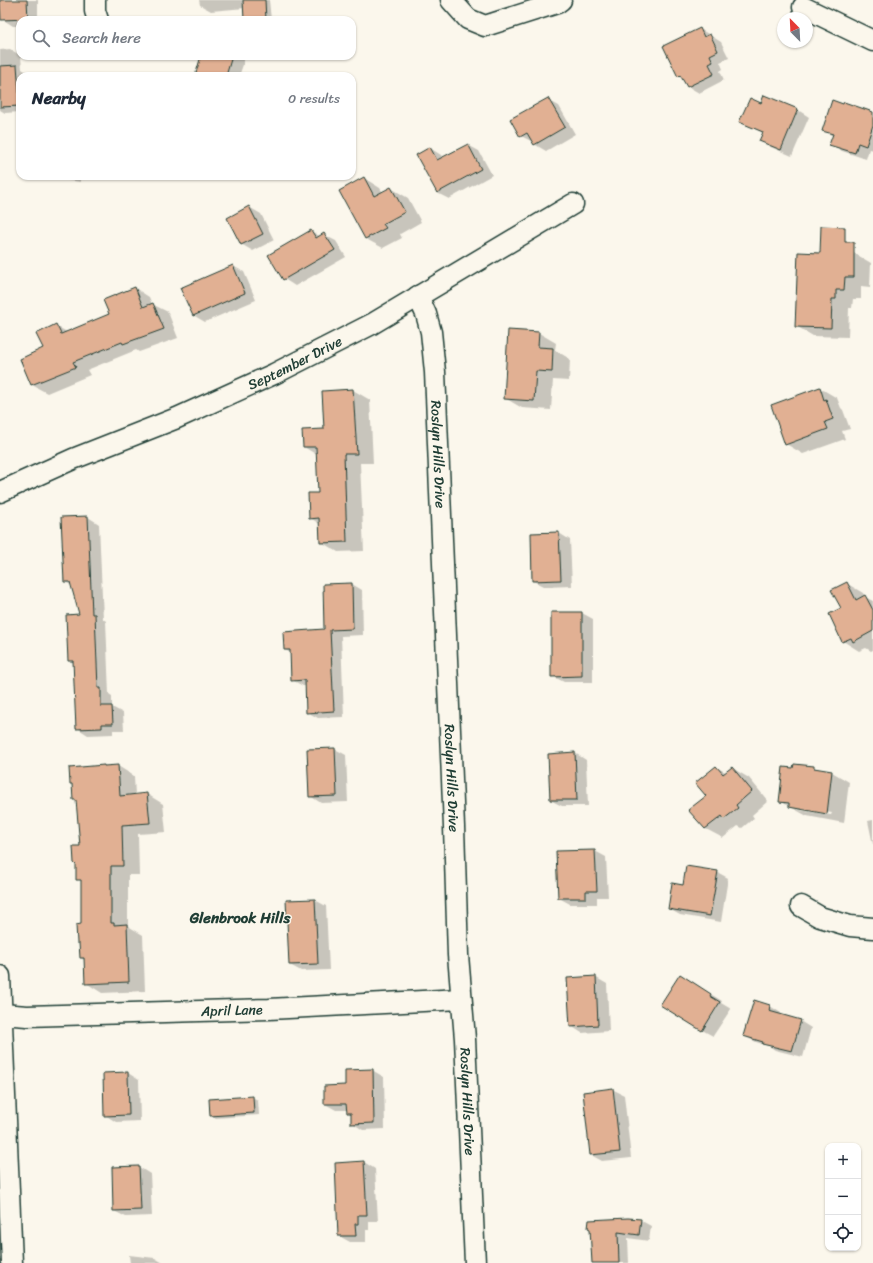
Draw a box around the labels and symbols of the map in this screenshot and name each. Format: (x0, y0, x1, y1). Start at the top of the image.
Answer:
north arrow (777, 12, 813, 48)
street label: September Drive (244, 329, 347, 397)
street label: Roslyn Hills Drive (423, 400, 453, 509)
street label: Roslyn Hills Drive (437, 724, 466, 832)
district label: Glenbrook Hills (189, 905, 291, 931)
street label: April Lane (200, 997, 263, 1024)
street label: Roslyn Hills Drive (452, 1047, 482, 1156)

